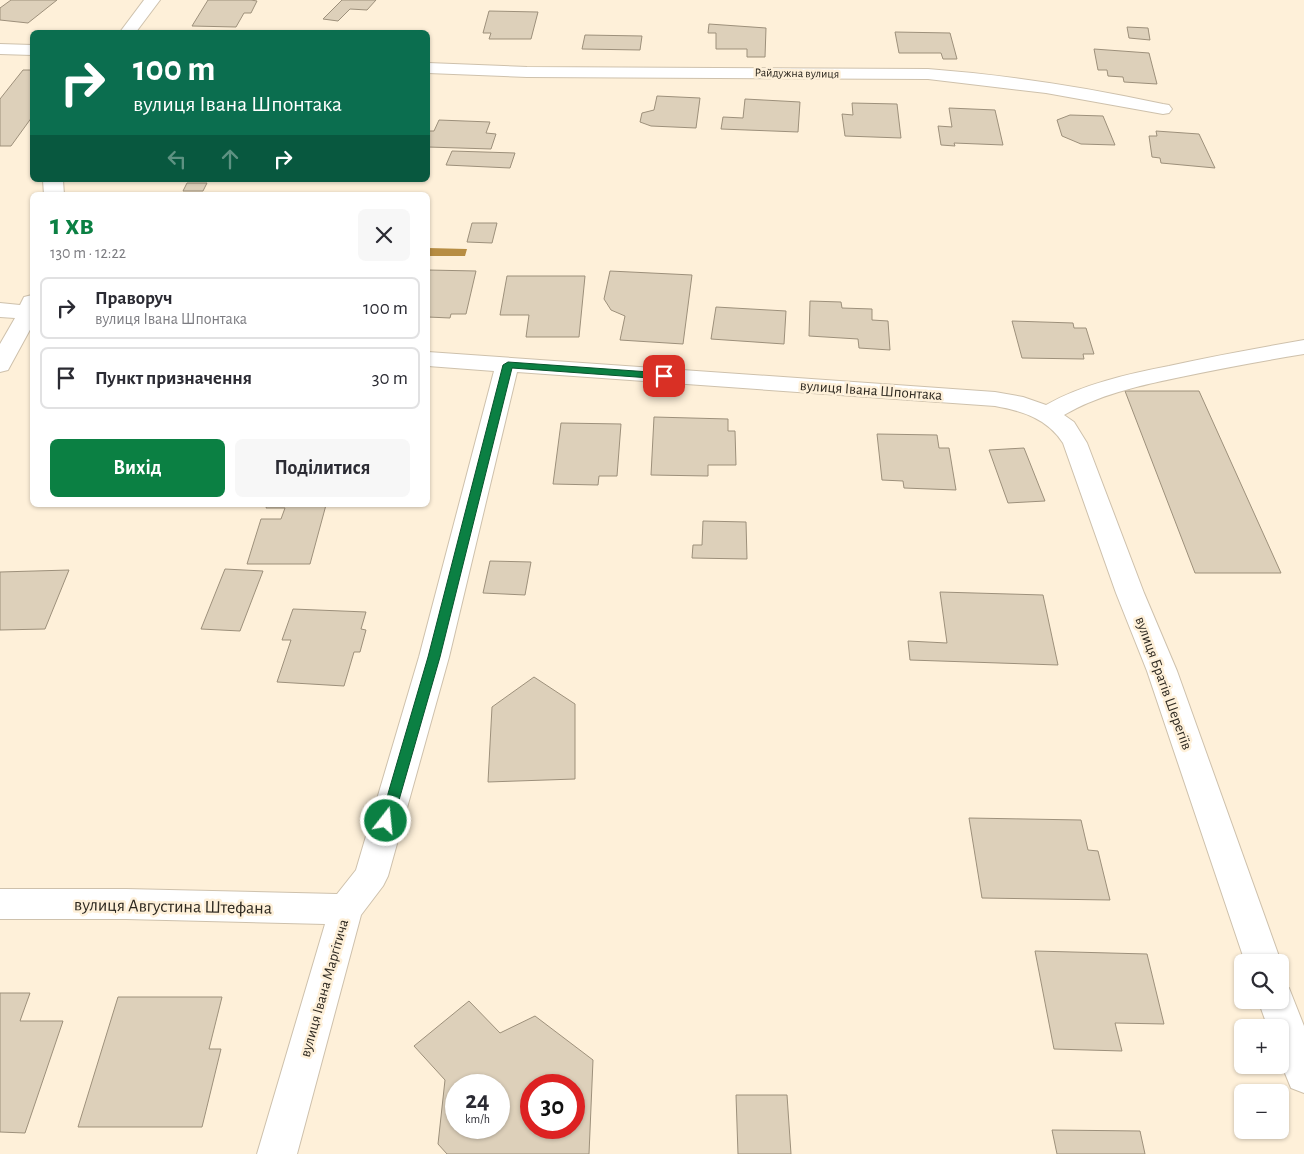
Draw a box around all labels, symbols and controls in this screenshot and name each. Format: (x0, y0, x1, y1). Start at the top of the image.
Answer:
icon: right (50, 50, 115, 115)
text: 100 m (133, 52, 216, 87)
street label: Райдужна вулиця (755, 66, 839, 81)
text: вулиця Івана Шпонтака (133, 93, 342, 115)
icon: left (163, 145, 191, 173)
icon: ahead (216, 145, 244, 173)
icon: right (269, 145, 297, 173)
button: close (358, 209, 410, 261)
text: 1 хв (50, 210, 94, 240)
text: 130 m · 12:22 (50, 245, 126, 261)
text: Праворуч (95, 289, 173, 308)
icon: right (52, 294, 80, 322)
text: 100 m (363, 299, 408, 318)
text: вулиця Івана Шпонтака (95, 311, 247, 327)
pin (643, 355, 685, 397)
icon: arrive (650, 362, 678, 390)
icon: arrive (52, 364, 80, 392)
text: Пункт призначення (95, 369, 252, 388)
text: 30 m (372, 369, 408, 388)
street label: вулиця Івана Шпонтака (799, 378, 943, 403)
button: Вихід (50, 439, 225, 497)
button: Поділитися (235, 439, 410, 497)
street label: вулиця Братів Шерегіїв (1132, 615, 1195, 752)
position arrow (359, 794, 411, 846)
street label: вулиця Августина Штефана (74, 896, 272, 918)
street label: вулиця Івана Маргітича (298, 917, 351, 1059)
map controls (1234, 954, 1289, 1139)
button: search (1234, 954, 1289, 1009)
button: + (1234, 1019, 1289, 1074)
speed limit sign: 30 (520, 1074, 585, 1139)
button: − (1234, 1084, 1289, 1139)
text: 24 (465, 1088, 490, 1113)
text: km/h (465, 1113, 490, 1125)

